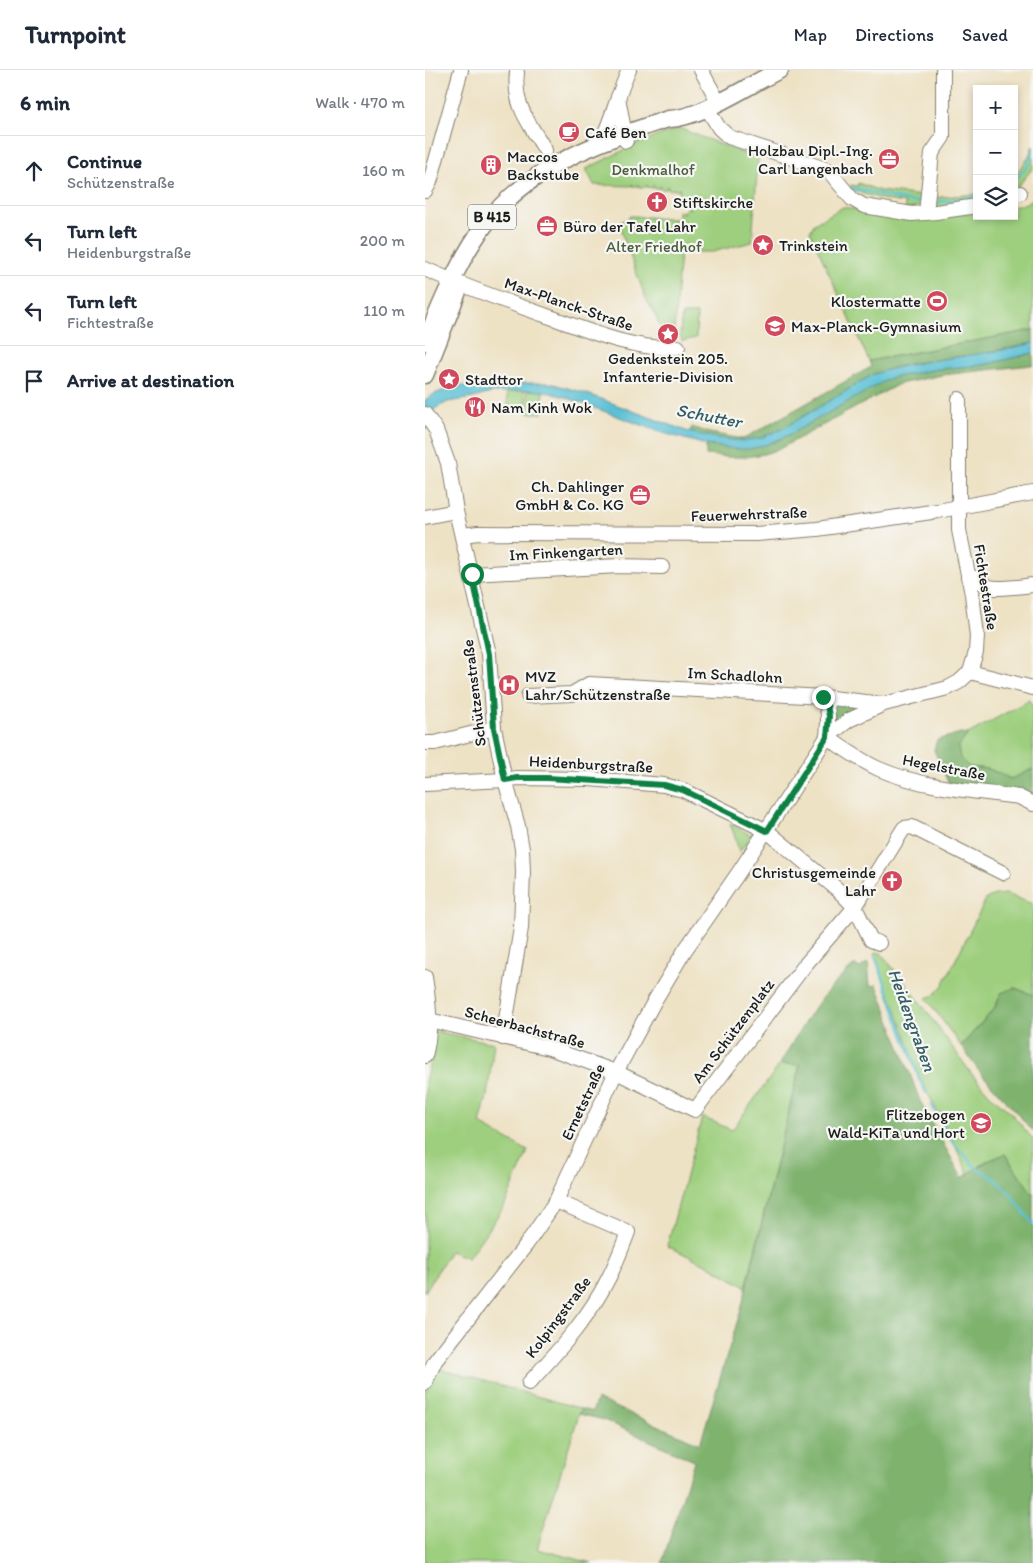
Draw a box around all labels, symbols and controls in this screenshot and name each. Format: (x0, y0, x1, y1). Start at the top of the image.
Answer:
text: Turnpoint (25, 20, 126, 49)
text: Map (794, 24, 827, 46)
text: Directions (855, 24, 934, 46)
text: Saved (962, 24, 1008, 46)
map controls (973, 85, 1018, 220)
button: + (973, 85, 1018, 130)
text: 6 min (20, 90, 70, 115)
text: Walk · 470 m (315, 93, 405, 112)
cafe icon: Café Ben (557, 120, 581, 144)
place label: Café Ben (585, 123, 647, 142)
button: − (973, 130, 1018, 175)
place label: Holzbau Dipl.-Ing. Carl Langenbach (748, 141, 873, 178)
place label: Maccos Backstube (507, 147, 580, 184)
office icon: Holzbau Dipl.-Ing. Carl Langenbach (877, 147, 901, 171)
text: Continue (67, 150, 142, 173)
building icon: Maccos Backstube (479, 153, 503, 177)
icon: ahead (20, 157, 48, 185)
park label: Denkmalhof (611, 160, 696, 179)
text: 160 m (362, 161, 405, 180)
text: Schützenstraße (67, 173, 175, 192)
button: layers (973, 175, 1018, 220)
church icon: Stiftskirche (645, 190, 669, 214)
place label: Stiftskirche (673, 193, 753, 212)
road number: B 415 (468, 204, 516, 230)
office icon: Büro der Tafel Lahr (535, 214, 559, 238)
place label: Büro der Tafel Lahr (563, 217, 697, 236)
text: Turn left (67, 220, 137, 243)
icon: left (20, 227, 48, 255)
text: 200 m (360, 231, 405, 250)
place icon: Trinkstein (751, 233, 775, 257)
place label: Trinkstein (779, 236, 848, 255)
park label: Alter Friedhof (606, 237, 703, 256)
text: Heidenburgstraße (67, 243, 191, 262)
street label: Max-Planck-Straße (502, 273, 636, 335)
sports icon: Klostermatte (925, 289, 949, 313)
text: Turn left (67, 290, 137, 313)
place label: Klostermatte (831, 292, 921, 311)
icon: left (20, 297, 48, 325)
text: 110 m (363, 301, 405, 320)
text: Fichtestraße (67, 313, 154, 332)
school or university icon: Max-Planck-Gymnasium (763, 314, 787, 338)
place label: Max-Planck-Gymnasium (791, 317, 962, 336)
place icon: Gedenkstein 205. Infanterie-Division (656, 322, 680, 346)
place label: Gedenkstein 205. Infanterie-Division (603, 349, 734, 386)
icon: arrive (20, 367, 48, 395)
place icon: Stadttor (437, 367, 461, 391)
text: Arrive at destination (67, 369, 234, 392)
place label: Stadttor (465, 370, 523, 389)
restaurant icon: Nam Kinh Wok (463, 395, 487, 419)
place label: Nam Kinh Wok (491, 398, 593, 417)
water label: Schutter (674, 399, 745, 433)
place label: Ch. Dahlinger GmbH & Co. KG (515, 477, 625, 514)
office icon: Ch. Dahlinger GmbH & Co. KG (628, 483, 652, 507)
street label: Feuerwehrstraße (691, 502, 808, 526)
street label: Im Finkengarten (509, 540, 624, 564)
street label: Fichtestraße (970, 543, 1002, 631)
route start (461, 563, 484, 586)
street label: Schützenstraße (458, 638, 490, 748)
street label: Im Schadlohn (687, 663, 783, 687)
place label: MVZ Lahr/Schützenstraße (525, 667, 671, 704)
hospital icon: MVZ Lahr/Schützenstraße (497, 673, 521, 697)
route end (812, 686, 835, 709)
street label: Hegelstraße (901, 750, 987, 784)
street label: Heidenburgstraße (528, 751, 654, 777)
place label: Christusgemeinde Lahr (752, 863, 876, 900)
church icon: Christusgemeinde Lahr (880, 869, 904, 893)
water label: Heidengraben (883, 966, 941, 1075)
street label: Am Schützenplatz (688, 975, 779, 1087)
street label: Scheerbachstraße (463, 1002, 587, 1052)
street label: Ernetstraße (557, 1061, 609, 1143)
place label: Flitzebogen Wald-KiTa und Hort (827, 1105, 965, 1142)
school or university icon: Flitzebogen Wald-KiTa und Hort (969, 1111, 993, 1135)
street label: Kolpingstraße (521, 1272, 595, 1362)

